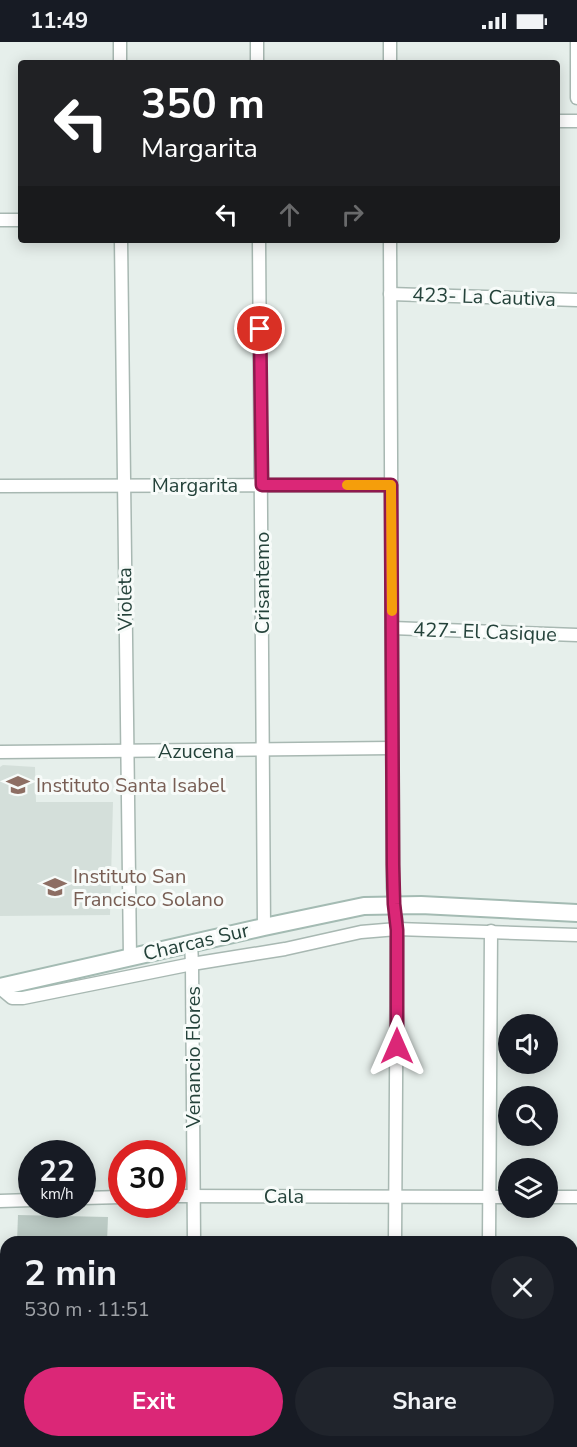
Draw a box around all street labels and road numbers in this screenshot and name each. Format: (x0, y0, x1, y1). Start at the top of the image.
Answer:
street label: 423- La Cautiva (412, 281, 556, 313)
street label: Margarita (152, 472, 238, 499)
street label: Crisantemo (249, 532, 276, 634)
street label: Violeta (111, 567, 139, 632)
street label: 427- El Casique (413, 616, 557, 648)
street label: Azucena (158, 738, 234, 765)
street label: Charcas Sur (141, 917, 251, 967)
street label: Venancio Flores (180, 986, 207, 1129)
street label: Cala (264, 1183, 304, 1210)

